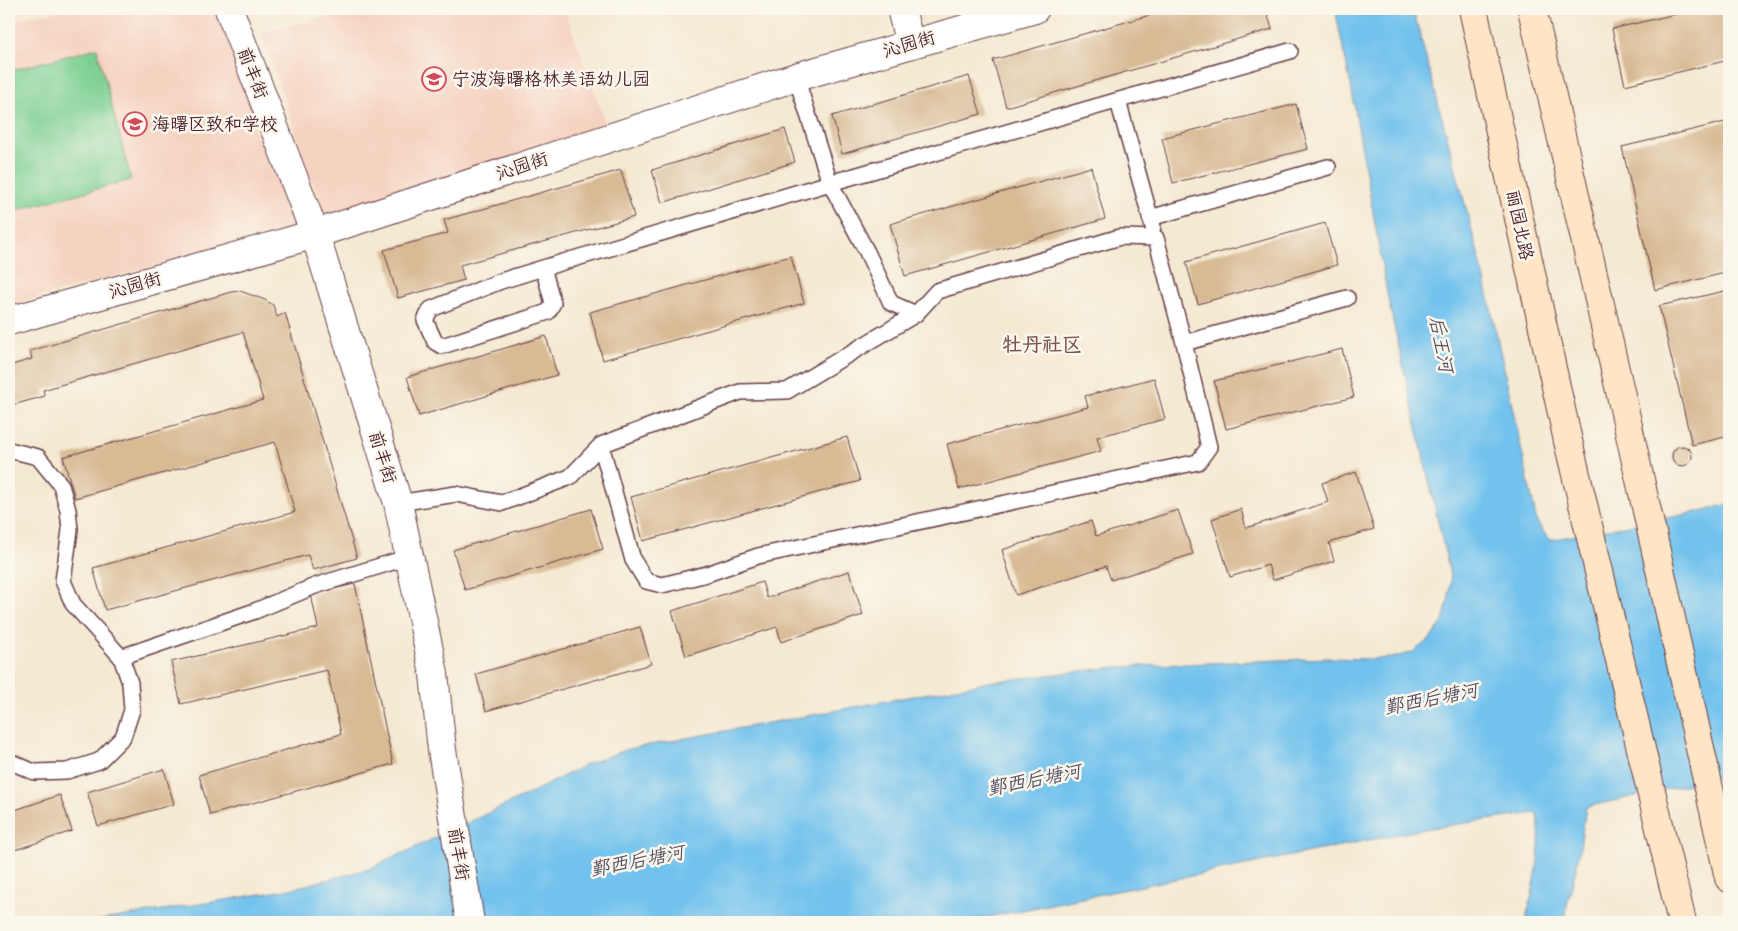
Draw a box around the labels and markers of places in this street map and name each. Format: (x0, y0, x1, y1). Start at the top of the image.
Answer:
school or university icon: 宁波海曙格林美语幼儿园 (421, 66, 447, 92)
place label: 宁波海曙格林美语幼儿园 (452, 68, 650, 91)
school or university icon: 海曙区致和学校 (122, 111, 148, 137)
place label: 海曙区致和学校 (152, 113, 278, 136)

